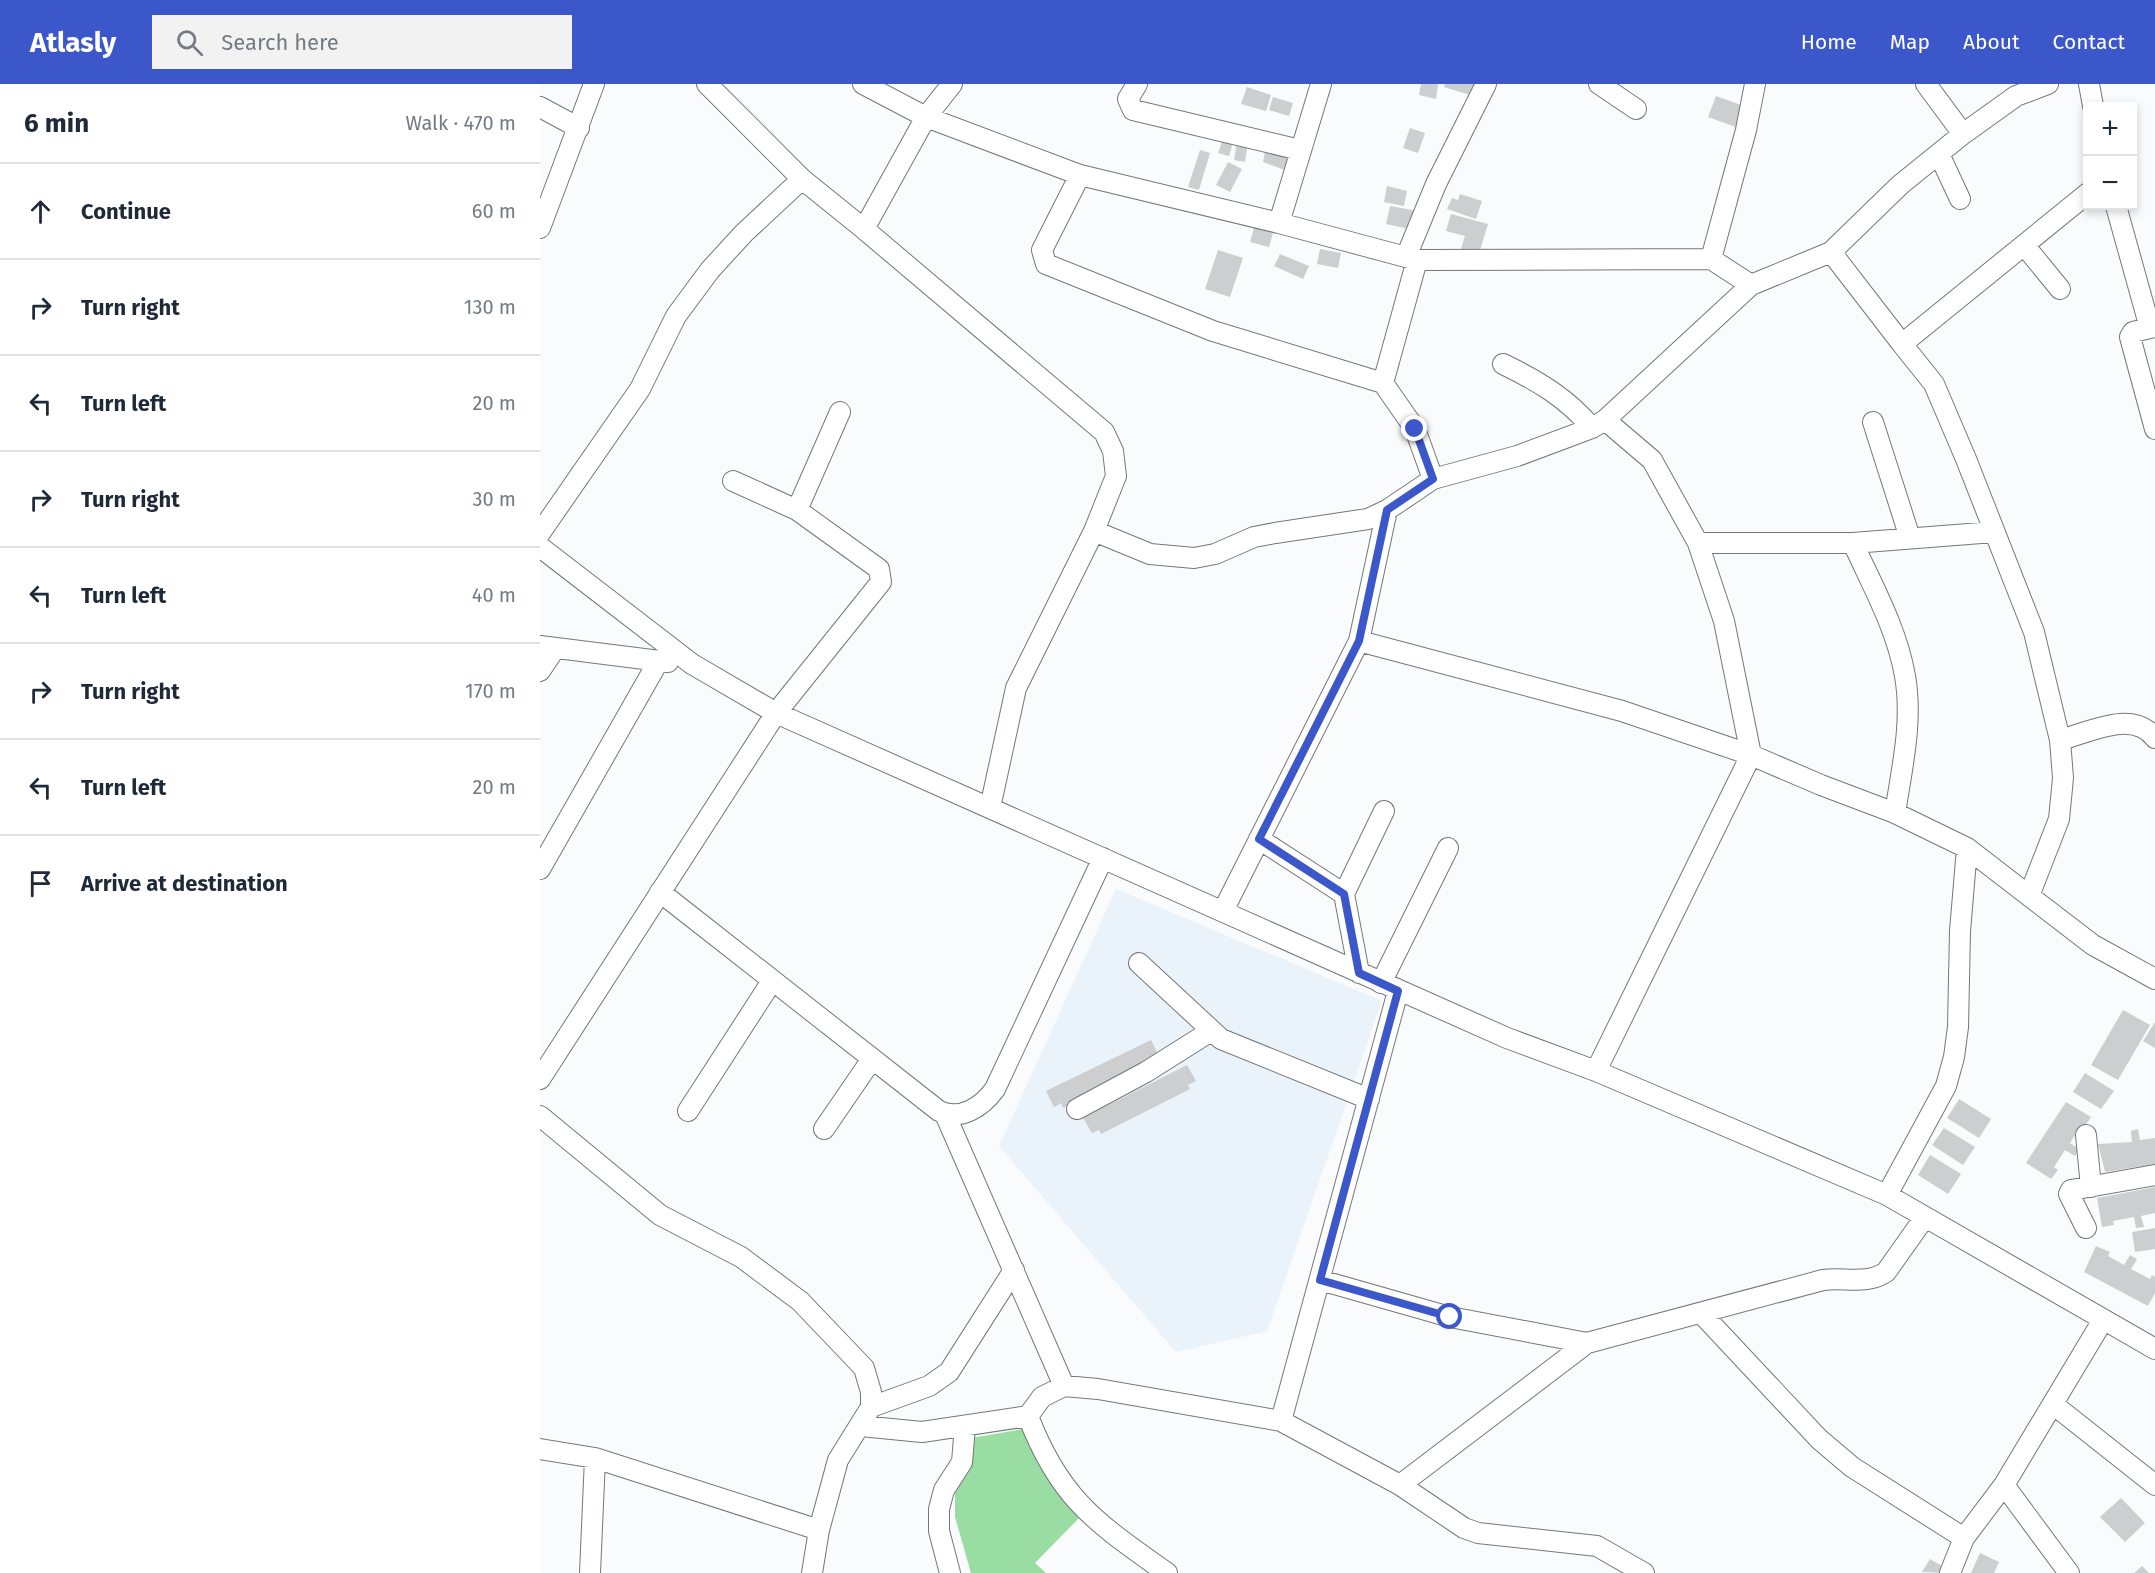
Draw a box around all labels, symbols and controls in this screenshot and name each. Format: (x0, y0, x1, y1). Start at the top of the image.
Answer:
search box (152, 15, 572, 69)
text: Atlasly (30, 26, 116, 59)
icon: search (173, 26, 206, 59)
text: Search here (221, 29, 339, 56)
text: Home (1801, 29, 1857, 55)
text: Map (1890, 29, 1930, 55)
text: About (1963, 29, 2020, 55)
text: Contact (2053, 29, 2125, 55)
map controls (2083, 102, 2137, 210)
button: + (2083, 102, 2137, 156)
text: 6 min (24, 108, 89, 139)
text: Walk · 470 m (406, 111, 516, 135)
button: − (2083, 156, 2137, 210)
icon: ahead (24, 195, 57, 228)
text: Continue (81, 198, 171, 225)
text: 60 m (472, 199, 516, 223)
icon: right (24, 291, 57, 324)
text: Turn right (81, 294, 180, 321)
text: 130 m (464, 295, 516, 319)
icon: left (24, 387, 57, 420)
text: Turn left (81, 390, 166, 417)
text: 20 m (473, 391, 516, 415)
route end (1401, 415, 1427, 441)
icon: right (24, 483, 57, 516)
text: Turn right (81, 486, 180, 513)
text: 30 m (472, 487, 516, 511)
icon: left (24, 579, 57, 612)
text: Turn left (81, 582, 166, 609)
text: 40 m (472, 583, 516, 607)
icon: right (24, 675, 57, 708)
text: Turn right (81, 678, 180, 705)
text: 170 m (465, 679, 516, 703)
icon: left (24, 771, 57, 804)
text: Turn left (81, 774, 166, 801)
text: 20 m (473, 775, 516, 799)
icon: arrive (24, 867, 57, 900)
text: Arrive at destination (81, 870, 288, 897)
route start (1436, 1303, 1462, 1329)

